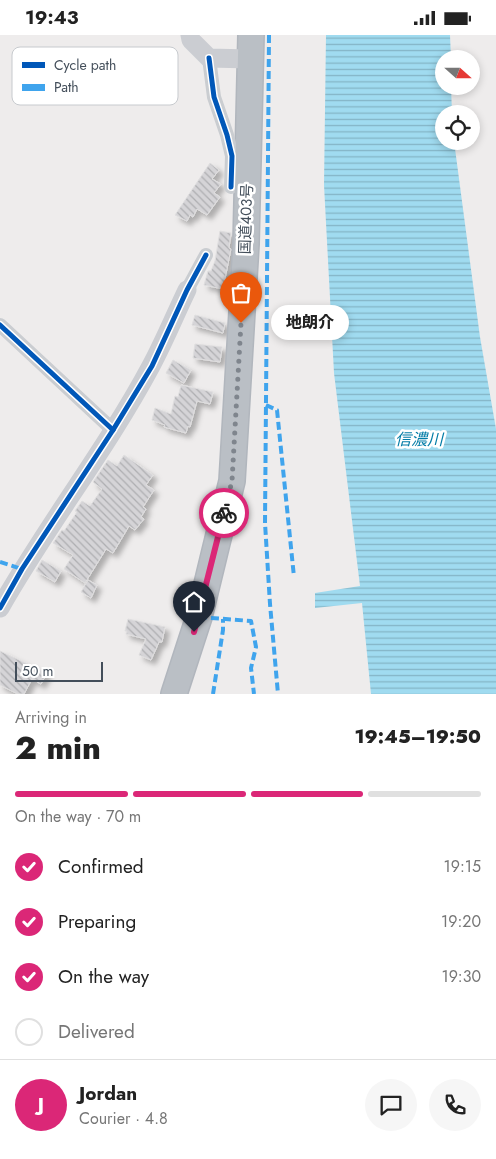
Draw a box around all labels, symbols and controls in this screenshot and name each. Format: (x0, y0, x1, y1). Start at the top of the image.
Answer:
text: 19:43 (25, 4, 79, 31)
legend (12, 47, 178, 105)
north arrow (435, 50, 480, 95)
map controls (435, 50, 480, 150)
text: Cycle path (54, 55, 116, 75)
text: Path (54, 77, 79, 97)
button: locate (435, 105, 480, 150)
street label: 国道403号 (234, 183, 258, 255)
pin (220, 272, 262, 323)
icon: bag (227, 279, 255, 307)
callout: 地朗介 (271, 305, 348, 341)
text: 地朗介 (286, 311, 334, 334)
water label: 信濃川 (395, 428, 445, 451)
courier (199, 488, 249, 538)
icon: bike (210, 499, 238, 527)
pin (173, 581, 215, 632)
icon: home (180, 588, 208, 616)
scale bar (15, 659, 102, 682)
text: 50 m (22, 661, 53, 681)
text: Arriving in (15, 706, 87, 729)
text: 19:45–19:50 (355, 723, 481, 750)
text: 2 min (15, 725, 101, 771)
text: On the way · 70 m (15, 805, 141, 828)
icon: check (15, 853, 43, 881)
text: Confirmed (58, 853, 144, 880)
text: 19:15 (444, 855, 481, 878)
icon: check (15, 908, 43, 936)
text: Preparing (58, 908, 136, 935)
text: 19:20 (441, 910, 481, 933)
icon: check (15, 963, 43, 991)
text: On the way (58, 963, 149, 990)
text: 19:30 (441, 965, 481, 988)
text: Delivered (58, 1018, 135, 1045)
button: chat (365, 1079, 417, 1131)
button: phone (429, 1079, 481, 1131)
text: Jordan (79, 1080, 137, 1107)
text: J (38, 1091, 44, 1118)
text: Courier · 4.8 (79, 1107, 168, 1130)

